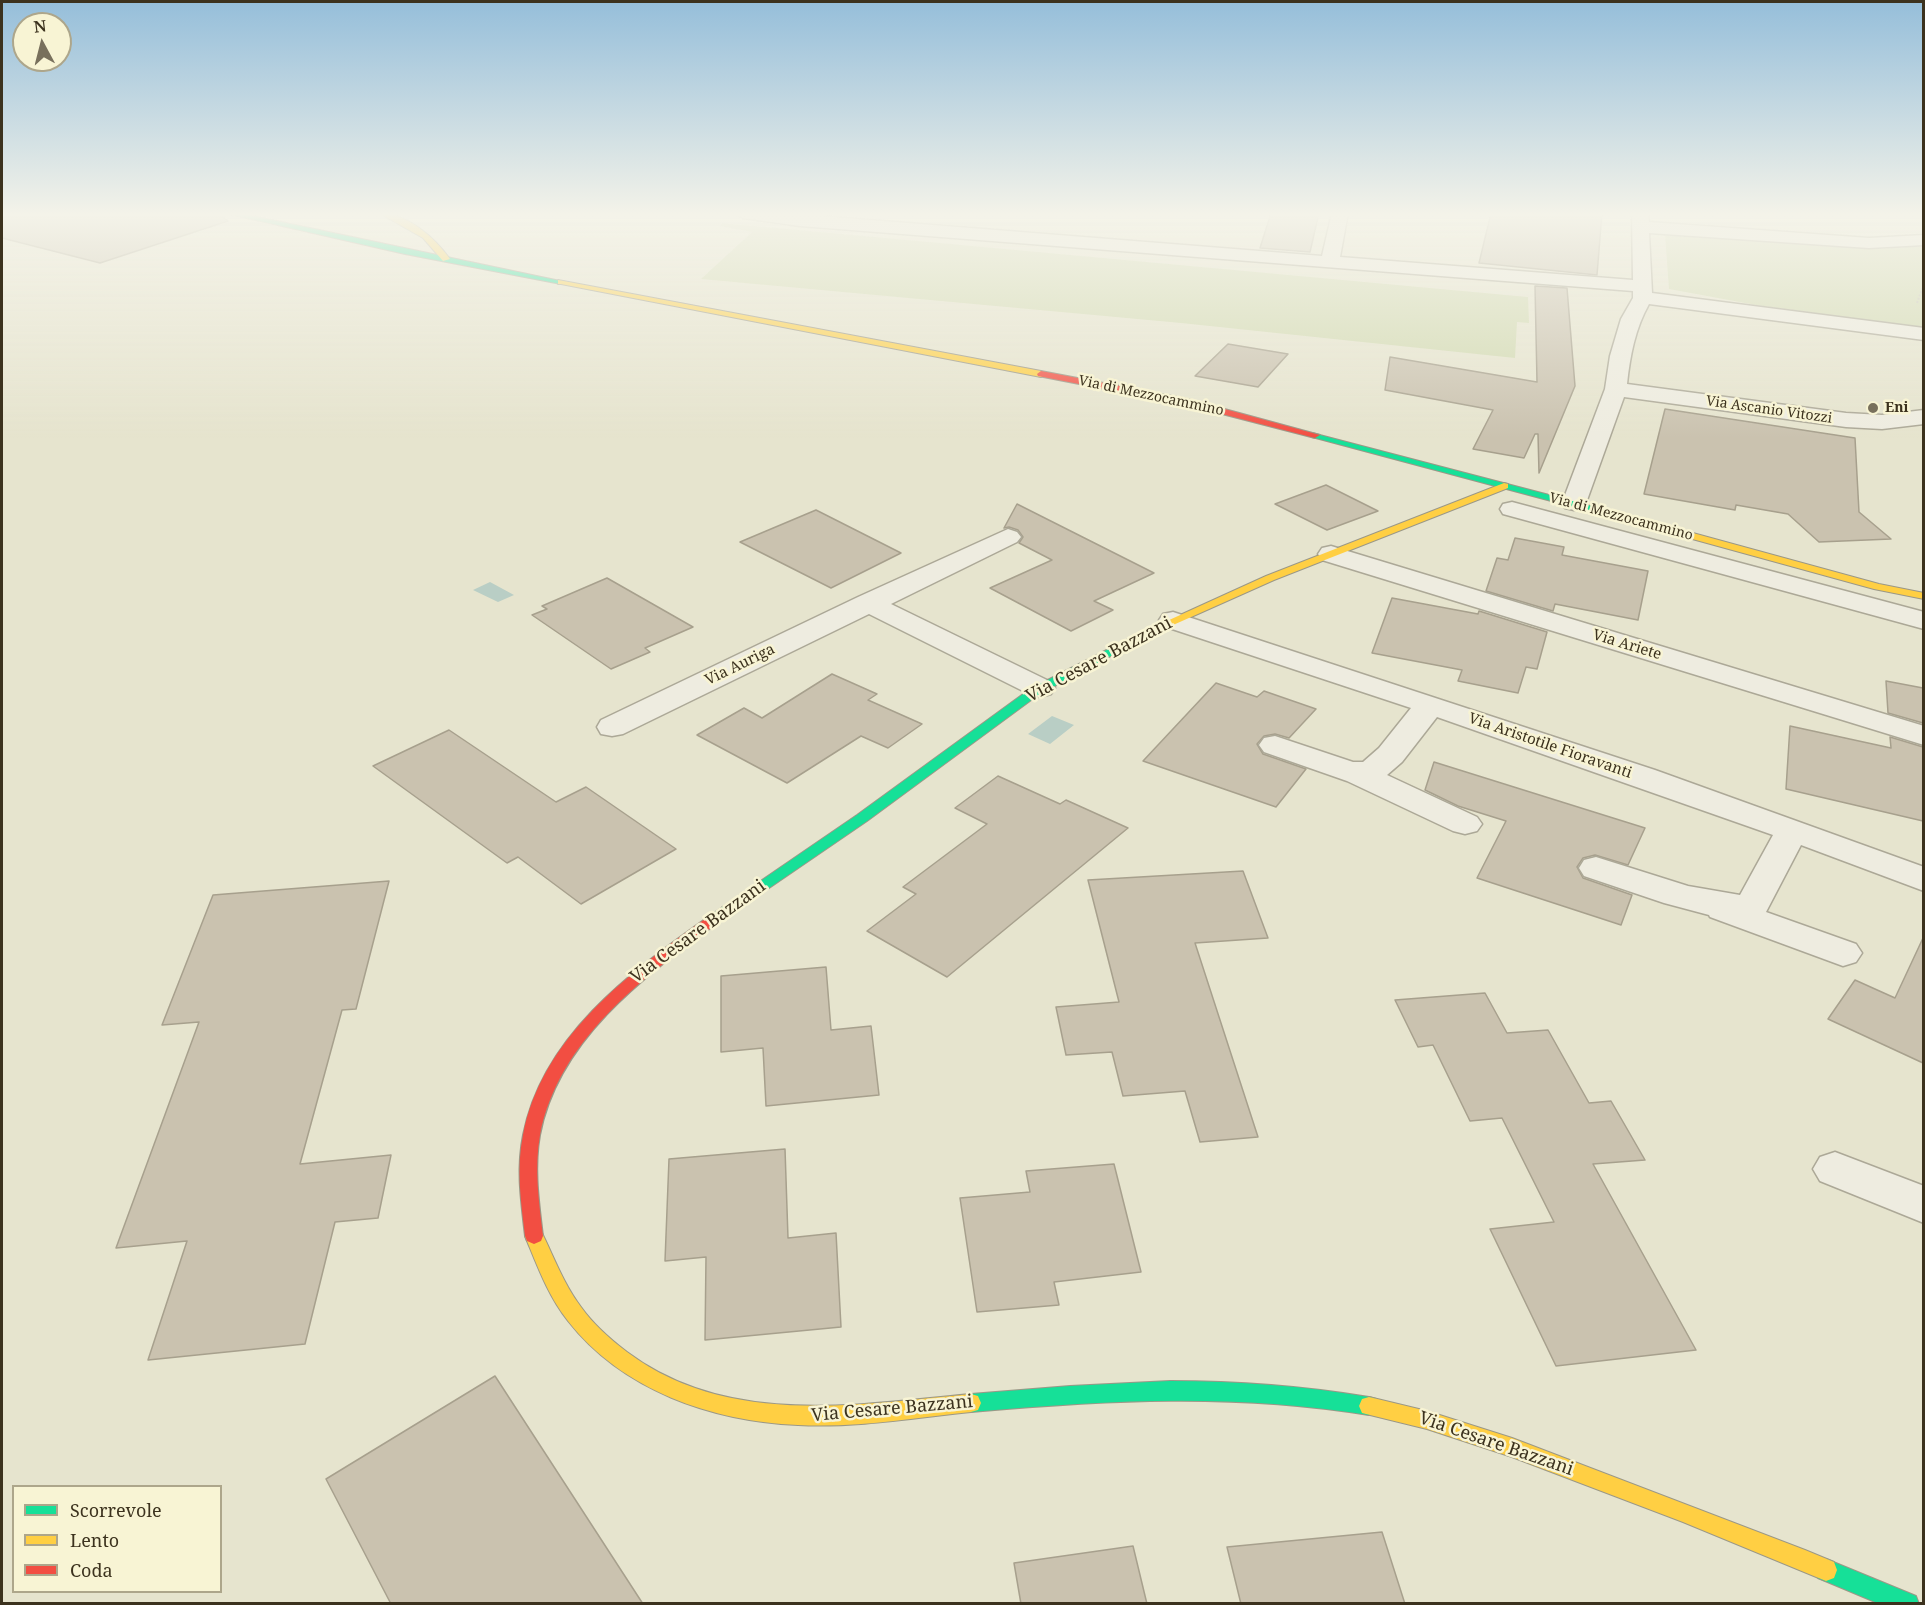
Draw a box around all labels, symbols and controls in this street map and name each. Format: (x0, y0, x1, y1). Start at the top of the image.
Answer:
north arrow (12, 12, 72, 72)
text: N (32, 14, 48, 38)
street label: Via di Mezzocammino (1077, 372, 1225, 420)
street label: Via Ascanio Vitozzi (1705, 393, 1833, 427)
place label: Eni (1885, 400, 1908, 416)
marker: Eni (1866, 401, 1880, 415)
street label: Via di Mezzocammino (1547, 490, 1695, 544)
street label: Via Cesare Bazzani (1022, 612, 1176, 708)
street label: Via Ariete (1590, 626, 1664, 664)
street label: Via Auriga (702, 640, 778, 690)
street label: Via Aristotile Fioravanti (1466, 710, 1634, 782)
street label: Via Cesare Bazzani (626, 876, 770, 988)
street label: Via Cesare Bazzani (810, 1391, 974, 1427)
street label: Via Cesare Bazzani (1416, 1407, 1576, 1481)
legend (12, 1485, 222, 1593)
text: Scorrevole (70, 1498, 162, 1522)
text: Lento (70, 1528, 119, 1552)
text: Coda (70, 1558, 113, 1582)

